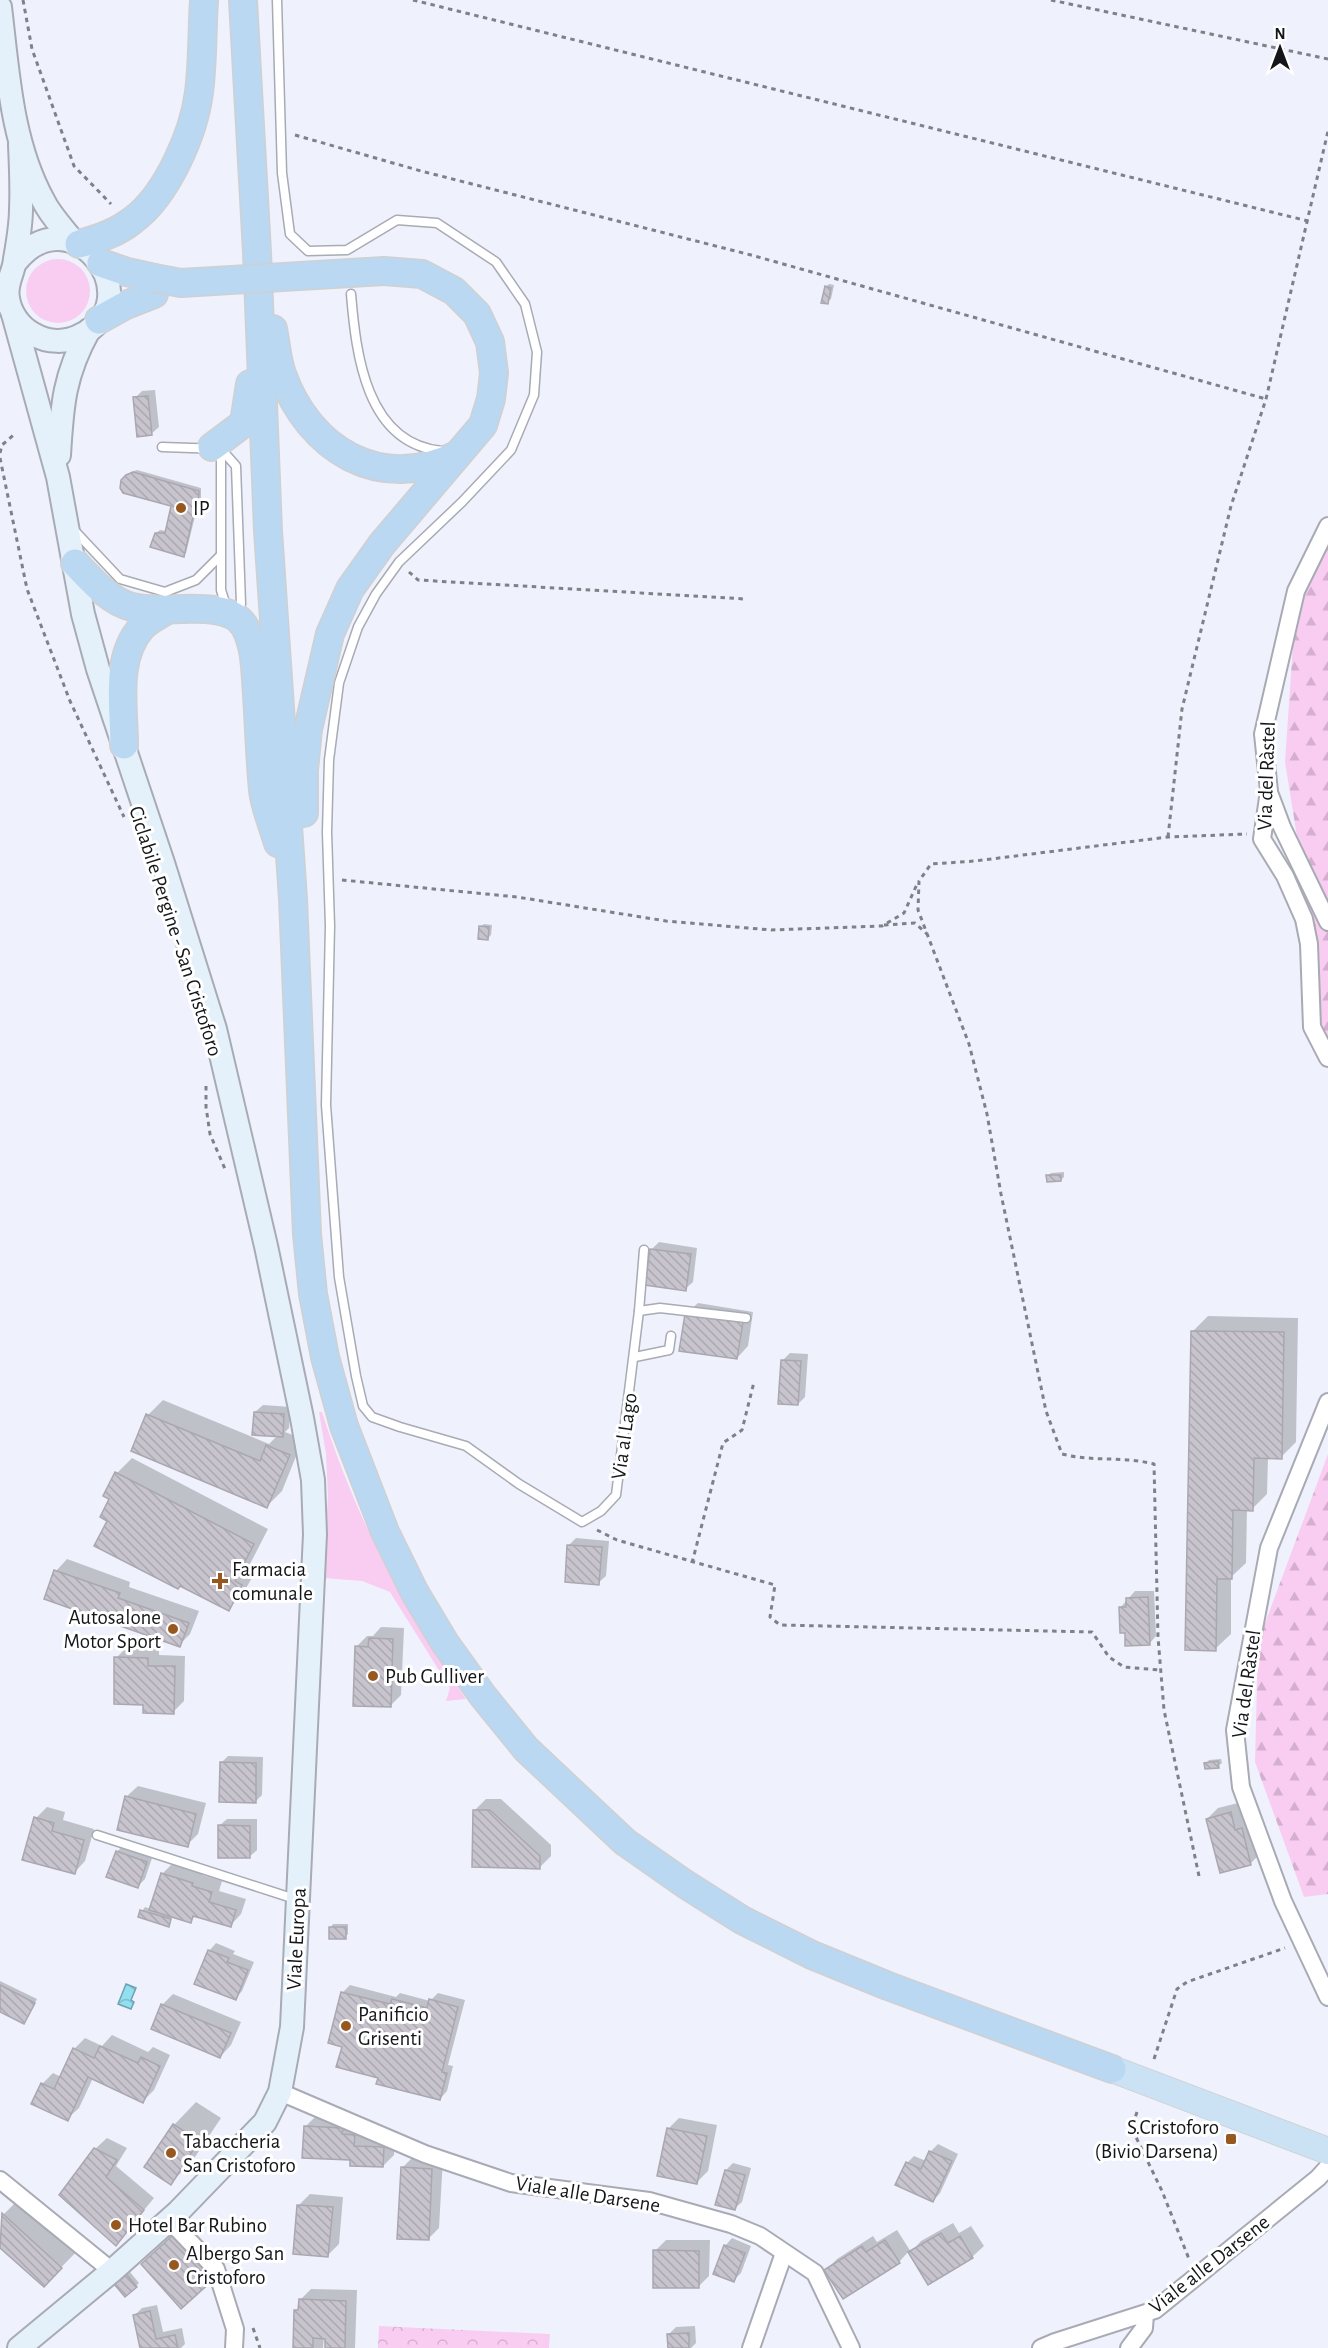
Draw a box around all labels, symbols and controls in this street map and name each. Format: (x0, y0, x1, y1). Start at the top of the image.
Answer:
north arrow (1250, 18, 1310, 78)
text: N (1274, 26, 1286, 42)
place label: IP (193, 498, 210, 519)
marker: IP (174, 501, 188, 515)
street label: Via del Ràstel (1254, 721, 1279, 831)
street label: Ciclabile Pergine - San Cristoforo (125, 803, 226, 1059)
street label: Via al Lago (608, 1391, 641, 1481)
place label: Farmacia comunale (232, 1559, 313, 1604)
marker: Farmacia comunale (213, 1574, 227, 1588)
place label: Autosalone Motor Sport (64, 1607, 161, 1652)
marker: Autosalone Motor Sport (166, 1622, 180, 1636)
street label: Via del Ràstel (1228, 1628, 1264, 1740)
place label: Pub Gulliver (385, 1666, 484, 1687)
marker: Pub Gulliver (366, 1669, 380, 1683)
street label: Viale Europa (283, 1887, 310, 1991)
place label: Panificio Grisenti (358, 2004, 429, 2049)
marker: Panificio Grisenti (339, 2019, 353, 2033)
place label: S.Cristoforo (Bivio Darsena) (1095, 2117, 1219, 2162)
place label: Tabaccheria San Cristoforo (183, 2131, 296, 2176)
marker: S.Cristoforo (Bivio Darsena) (1224, 2132, 1238, 2146)
marker: Tabaccheria San Cristoforo (164, 2146, 178, 2160)
street label: Viale alle Darsene (514, 2173, 662, 2216)
street label: Viale alle Darsene (1145, 2211, 1273, 2318)
place label: Hotel Bar Rubino (128, 2215, 267, 2236)
marker: Hotel Bar Rubino (109, 2218, 123, 2232)
place label: Albergo San Cristoforo (186, 2243, 284, 2288)
marker: Albergo San Cristoforo (167, 2258, 181, 2272)

